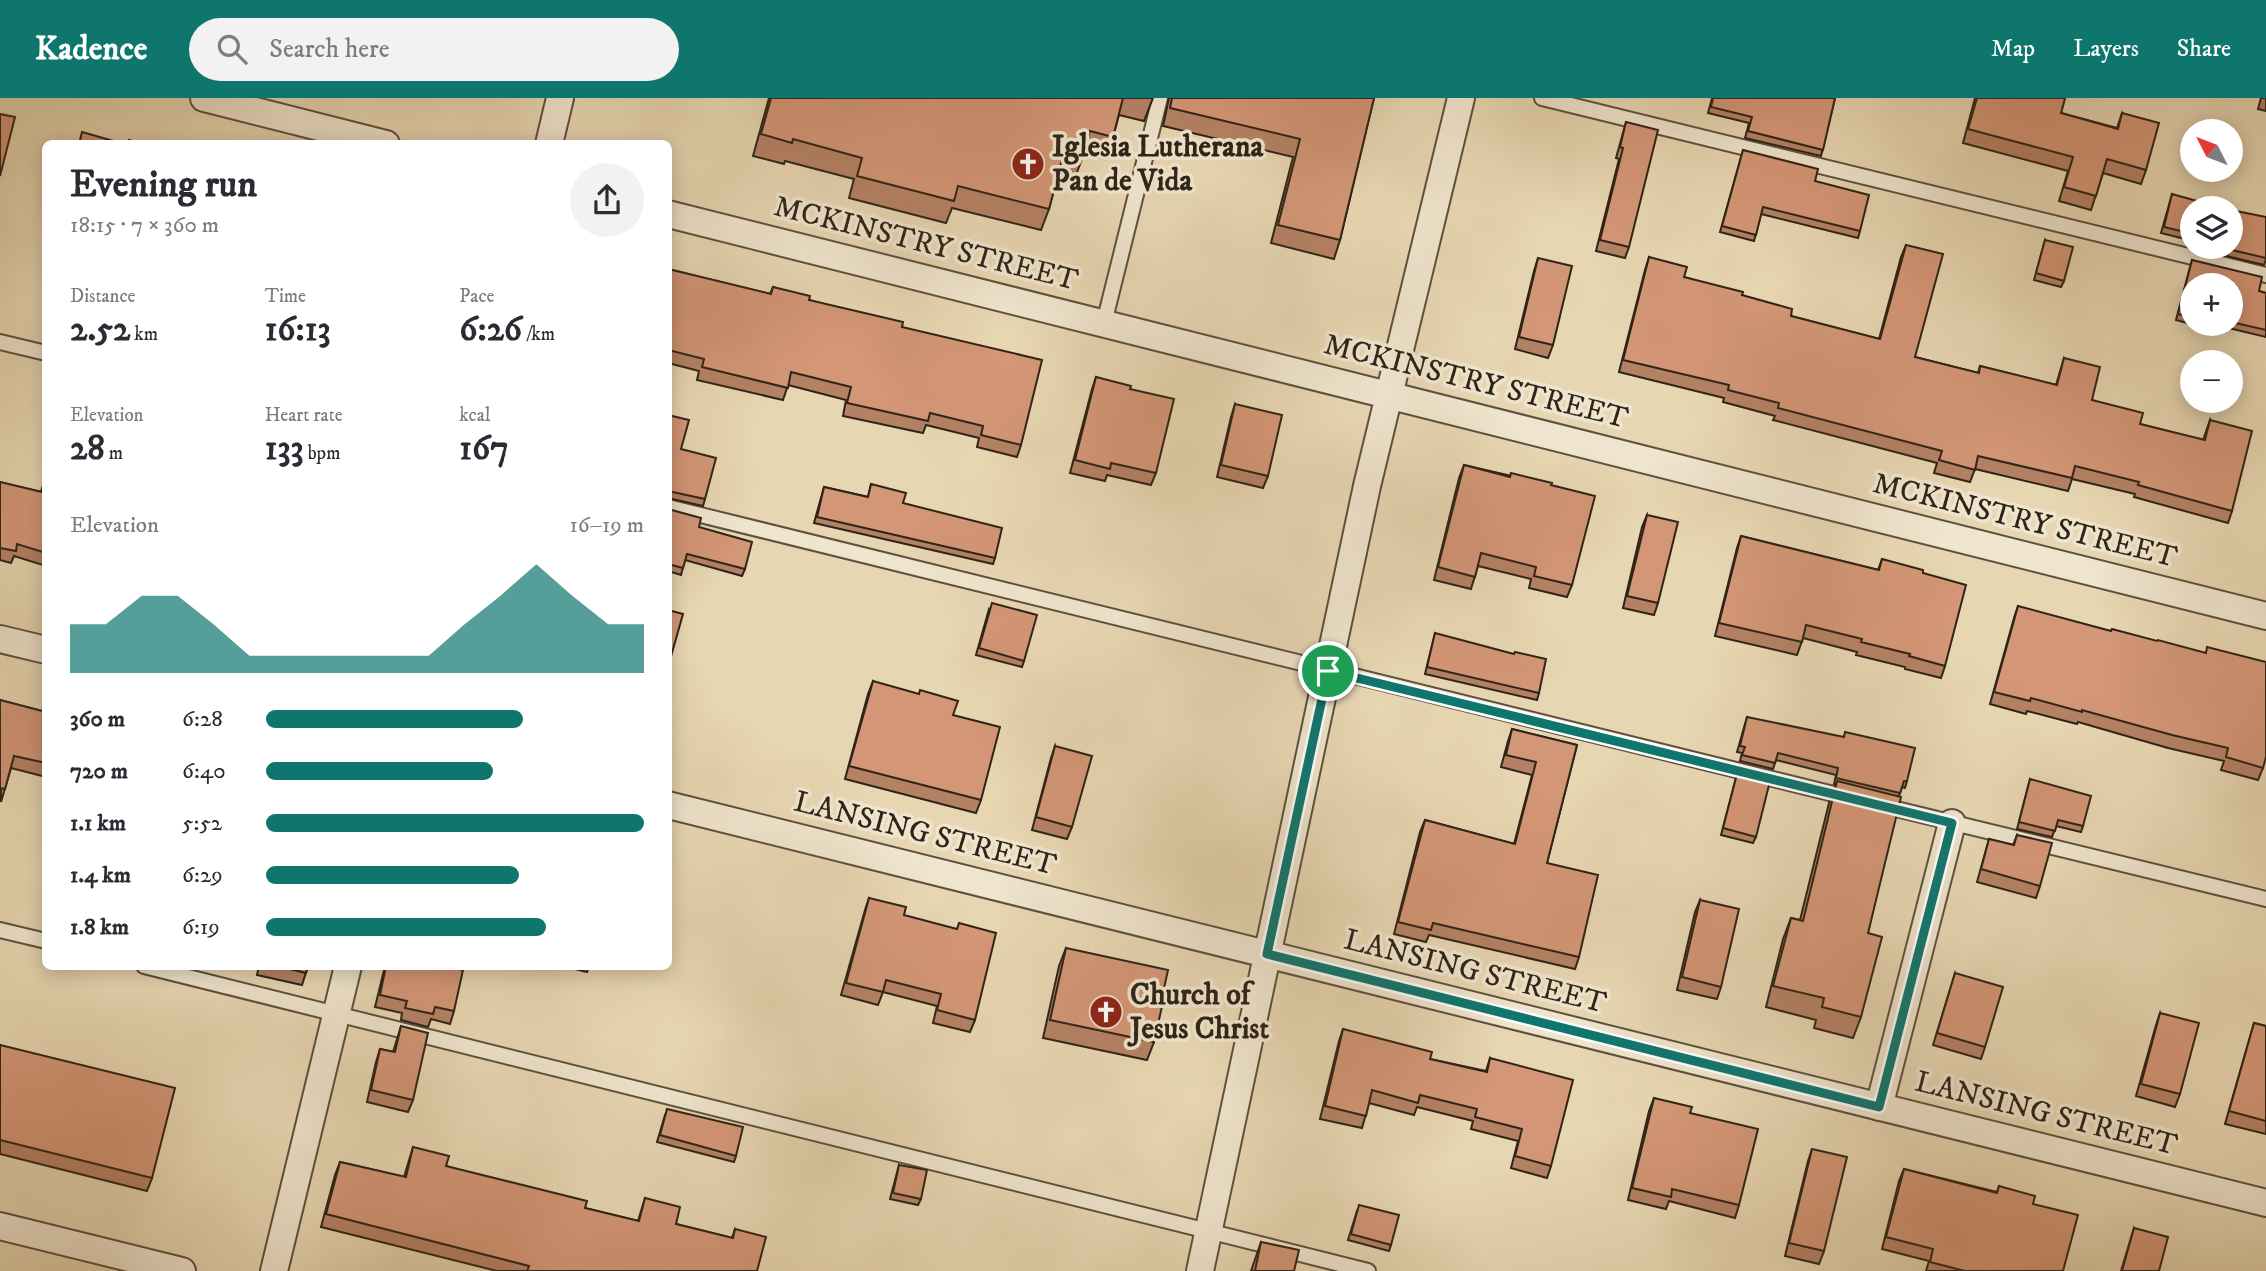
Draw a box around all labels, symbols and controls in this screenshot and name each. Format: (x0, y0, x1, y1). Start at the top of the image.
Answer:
search box (189, 18, 679, 81)
text: Kadence (35, 29, 147, 70)
icon: search (213, 30, 251, 68)
text: Search here (269, 33, 390, 66)
text: Map (1991, 34, 2035, 64)
text: Layers (2073, 34, 2139, 64)
text: Share (2177, 34, 2231, 64)
north arrow (2180, 119, 2244, 182)
map controls (2180, 119, 2243, 413)
place label: Iglesia Lutherana Pan de Vida (1052, 129, 1265, 200)
church icon: Iglesia Lutherana Pan de Vida (1009, 145, 1047, 183)
text: Evening run (70, 161, 257, 209)
button: share (570, 163, 644, 237)
street label: MCKINSTRY STREET (770, 188, 1082, 300)
button: layers (2180, 196, 2243, 259)
text: 18:15 · 7 × 360 m (70, 211, 219, 240)
button: + (2180, 273, 2243, 336)
text: Distance (70, 285, 135, 308)
text: Time (265, 285, 306, 308)
text: Pace (459, 285, 494, 308)
text: 2.52 (70, 308, 130, 352)
text: 16:13 (265, 308, 331, 352)
text: 6:26 (459, 308, 522, 352)
text: km (130, 323, 158, 346)
text: /km (522, 323, 555, 346)
street label: MCKINSTRY STREET (1320, 326, 1632, 438)
button: − (2180, 350, 2243, 413)
text: Elevation (70, 404, 144, 427)
text: Heart rate (265, 404, 343, 427)
text: kcal (459, 404, 491, 427)
text: 28 (70, 427, 105, 471)
text: 133 (265, 427, 304, 471)
text: 167 (459, 427, 509, 471)
text: m (105, 442, 123, 465)
text: bpm (304, 442, 340, 465)
street label: MCKINSTRY STREET (1869, 465, 2181, 577)
text: Elevation (70, 511, 159, 540)
text: 16–19 m (569, 511, 644, 540)
pin (1298, 641, 1358, 701)
icon: arrive (1309, 652, 1347, 690)
text: 360 m (70, 705, 125, 734)
text: 6:28 (182, 705, 223, 734)
text: 720 m (70, 757, 128, 786)
text: 6:40 (182, 757, 226, 786)
street label: LANSING STREET (790, 784, 1060, 885)
text: 1.1 km (70, 809, 126, 838)
text: 5:52 (182, 809, 222, 838)
text: 1.4 km (70, 861, 131, 890)
text: 6:29 (182, 861, 223, 890)
text: 1.8 km (70, 913, 129, 942)
text: 6:19 (182, 913, 220, 942)
street label: LANSING STREET (1340, 922, 1610, 1023)
place label: Church of Jesus Christ (1127, 977, 1269, 1048)
church icon: Church of Jesus Christ (1087, 993, 1125, 1031)
street label: LANSING STREET (1911, 1064, 2181, 1165)

